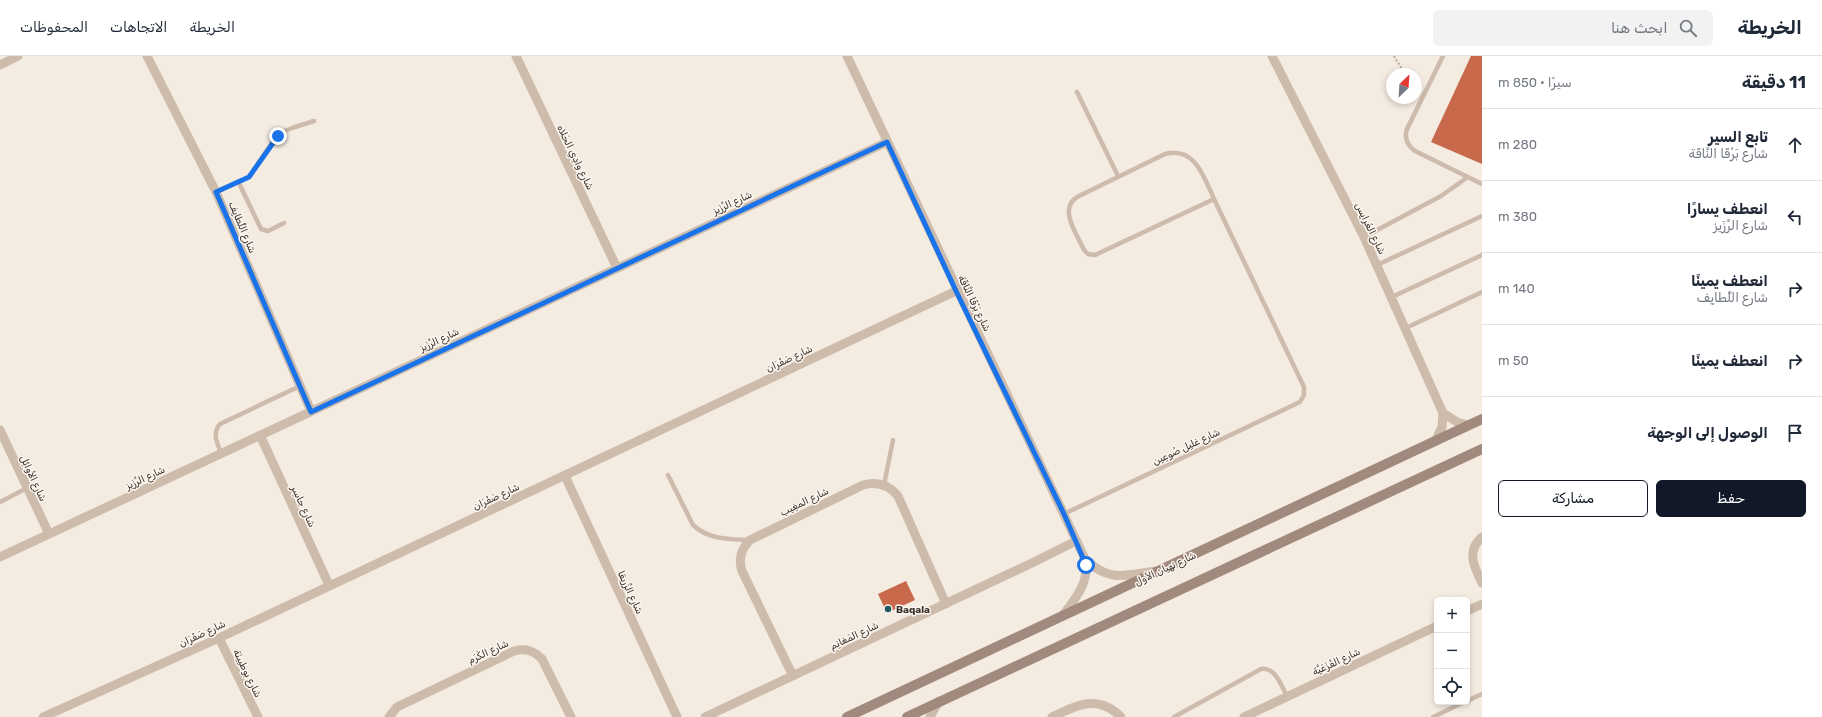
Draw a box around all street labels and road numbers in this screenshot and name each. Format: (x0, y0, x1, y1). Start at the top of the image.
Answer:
street label: شارع وادِي الحَلاه (553, 123, 596, 192)
street label: شارع الرِّزَيز (710, 189, 755, 219)
street label: شارع اللَّطايِف (225, 200, 258, 255)
street label: شارع الغَرايِس (1351, 200, 1388, 257)
street label: شارع بَرْقَا النَّاقَة (954, 273, 993, 334)
street label: شارع الرِّزَيز (417, 326, 462, 356)
street label: شارع صَفْرَان (764, 343, 815, 376)
street label: شارع غليل صُوعِين (1151, 426, 1222, 469)
street label: شارع الأوائِل (16, 453, 49, 504)
street label: شارع الرِّزَيز (123, 464, 168, 494)
street label: شارع صَفْرَان (471, 481, 522, 514)
street label: شارع جاسِر (287, 483, 318, 530)
street label: شارع المغِيب (778, 485, 831, 520)
street label: شارع نهيان الأول (1133, 549, 1198, 589)
street label: شارع الزِّريقا (614, 569, 645, 616)
street label: شارع صَفْرَان (177, 618, 228, 651)
street label: شارع المَغانِم (828, 619, 881, 653)
street label: شارع الكَرَم (466, 637, 511, 667)
street label: شارع الفْزَعَيَّة (1311, 646, 1363, 679)
street label: شارع بوطيينَة (229, 647, 264, 700)

